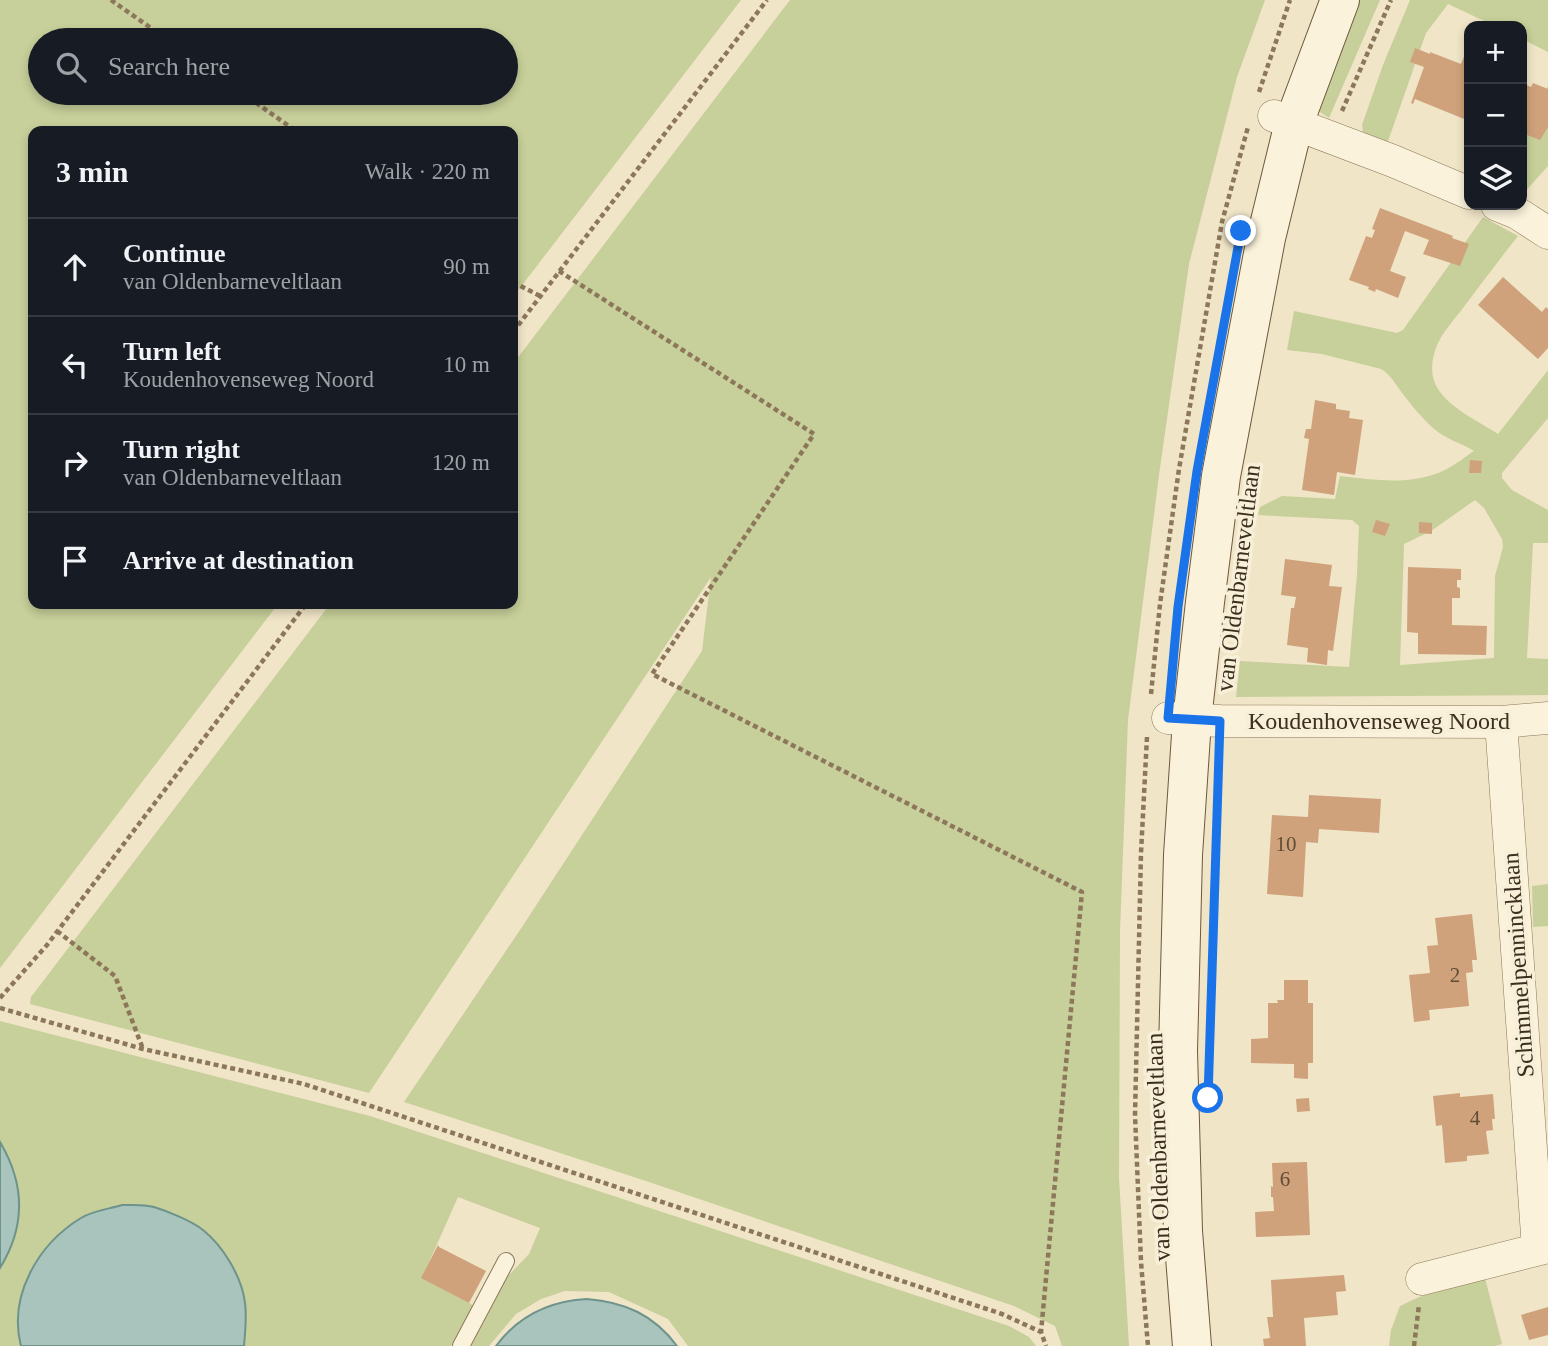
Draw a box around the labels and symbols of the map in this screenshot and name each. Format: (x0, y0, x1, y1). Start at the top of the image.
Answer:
route end (1225, 215, 1256, 246)
street label: van Oldenbarneveltlaan (1211, 463, 1265, 693)
street label: Koudenhovenseweg Noord (1248, 708, 1510, 734)
house number: 10 (1276, 832, 1297, 856)
street label: Schimmelpennincklaan (1497, 852, 1539, 1078)
house number: 2 (1450, 963, 1460, 987)
street label: van Oldenbarneveltlaan (1141, 1032, 1175, 1262)
route start (1192, 1082, 1223, 1113)
house number: 4 (1470, 1106, 1481, 1130)
house number: 6 (1280, 1167, 1290, 1191)

